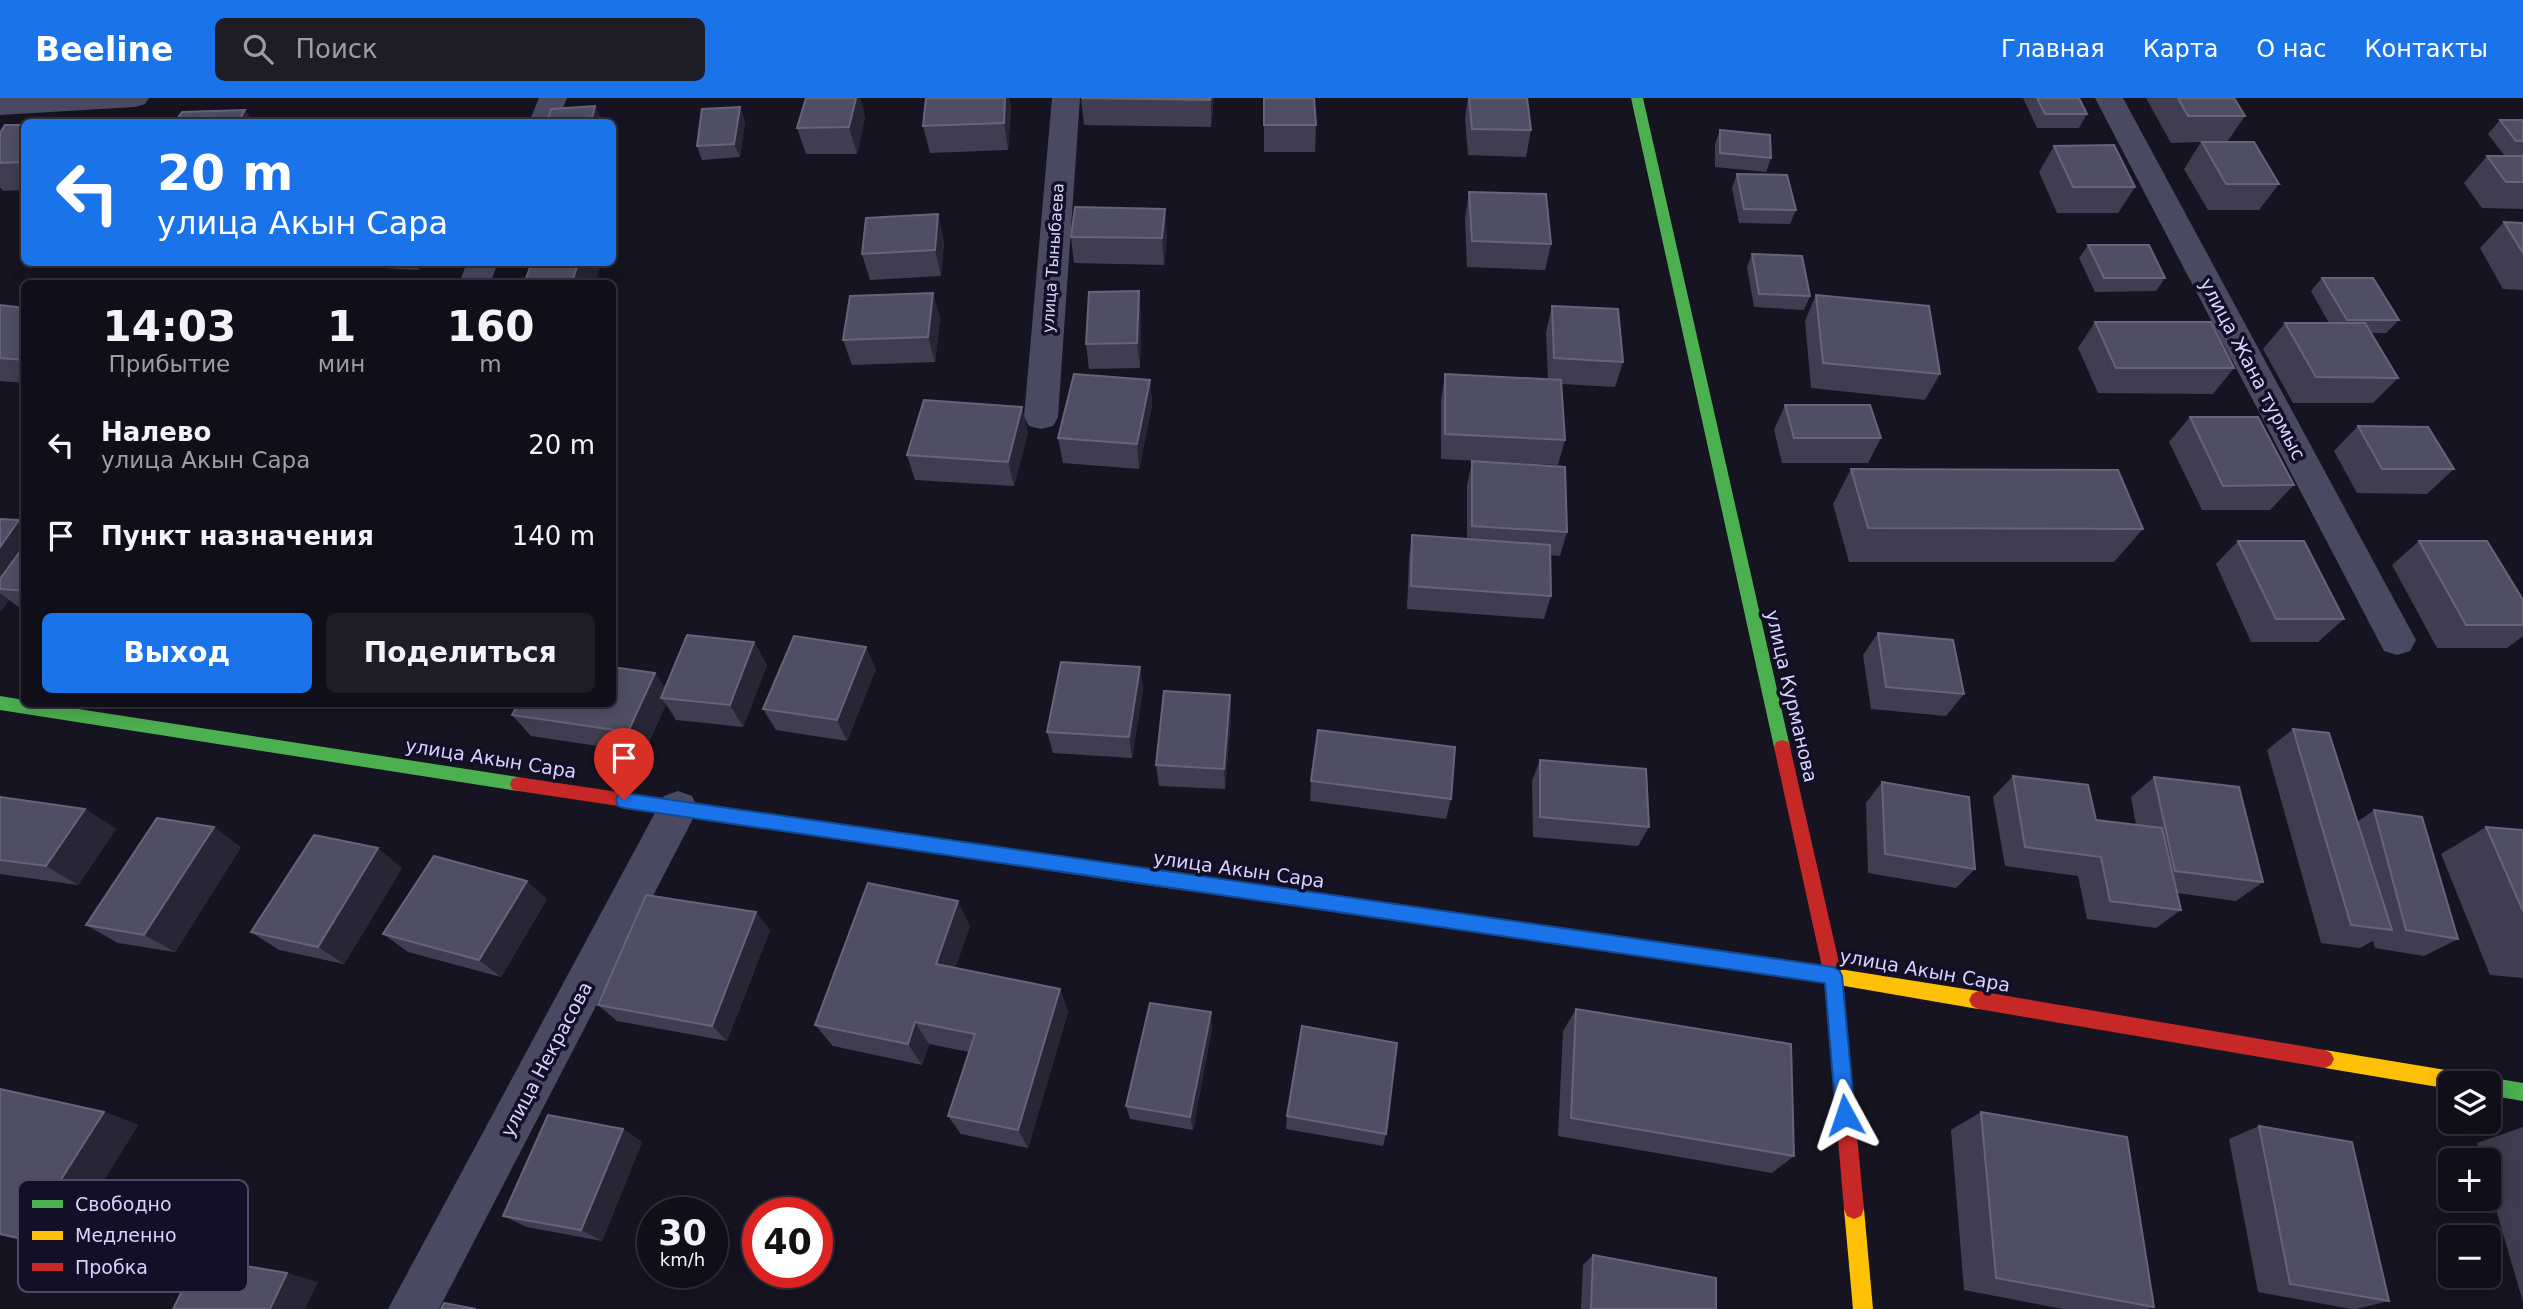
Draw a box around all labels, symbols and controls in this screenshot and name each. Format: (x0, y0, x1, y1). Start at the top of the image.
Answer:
search box (215, 18, 705, 81)
text: Beeline (35, 30, 173, 69)
icon: search (239, 30, 277, 68)
text: Поиск (295, 34, 378, 64)
text: Главная (2001, 35, 2105, 63)
text: Карта (2143, 35, 2218, 63)
text: О нас (2256, 35, 2326, 63)
text: Контакты (2364, 35, 2488, 63)
text: 20 m (157, 145, 293, 202)
icon: left (42, 147, 133, 238)
street label: улица Тыныбаева (1038, 182, 1068, 334)
text: улица Акын Сара (157, 204, 448, 242)
street label: улица Жана турмыс (2196, 274, 2310, 464)
text: 14:03 (103, 302, 236, 351)
text: 1 (327, 302, 356, 351)
text: 160 (447, 302, 534, 351)
text: Прибытие (109, 351, 230, 377)
text: мин (318, 351, 365, 377)
text: m (479, 351, 502, 377)
text: Налево (101, 417, 211, 447)
icon: left (42, 426, 80, 464)
text: 20 m (528, 430, 595, 460)
text: улица Акын Сара (101, 447, 310, 473)
icon: arrive (42, 517, 80, 555)
text: Пункт назначения (101, 521, 374, 551)
text: 140 m (512, 521, 595, 551)
street label: улица Курманова (1761, 608, 1823, 784)
button: Выход (42, 613, 312, 693)
button: Поделиться (326, 613, 595, 693)
pin (594, 728, 654, 800)
street label: улица Акын Сара (404, 734, 578, 782)
icon: arrive (605, 739, 643, 777)
street label: улица Акын Сара (1152, 846, 1326, 892)
street label: улица Акын Сара (1838, 944, 2012, 996)
street label: улица Некрасова (496, 978, 596, 1140)
map controls (2438, 1071, 2501, 1288)
button: layers (2438, 1071, 2501, 1134)
position arrow (1808, 1078, 1882, 1152)
button: + (2438, 1148, 2501, 1211)
legend (18, 1180, 248, 1292)
text: Свободно (75, 1193, 172, 1215)
speed limit sign: 40 (742, 1197, 833, 1288)
text: 30 (658, 1213, 707, 1253)
text: Медленно (75, 1224, 177, 1246)
button: − (2438, 1225, 2501, 1288)
text: km/h (660, 1249, 705, 1270)
text: Пробка (75, 1256, 148, 1278)

